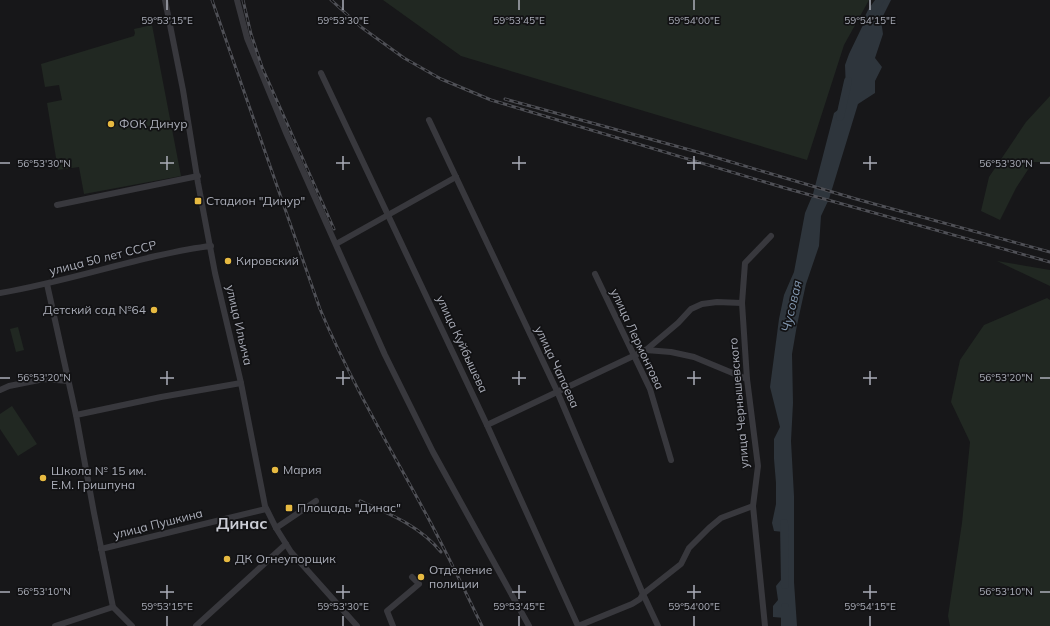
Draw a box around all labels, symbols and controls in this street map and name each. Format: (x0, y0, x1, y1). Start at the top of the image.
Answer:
text: 59°53'15"E (141, 14, 193, 27)
text: 59°53'30"E (317, 14, 369, 27)
text: 59°53'45"E (493, 14, 545, 27)
text: 59°54'00"E (668, 14, 720, 27)
text: 59°54'15"E (844, 14, 896, 27)
place label: ФОК Динур (119, 116, 187, 131)
marker: ФОК Динур (106, 119, 116, 129)
text: 56°53'30"N (17, 157, 71, 170)
text: 56°53'30"N (979, 157, 1033, 170)
place label: Стадион "Динур" (206, 193, 305, 208)
marker: Стадион "Динур" (193, 196, 203, 206)
street label: улица 50 лет СССР (48, 237, 158, 278)
place label: Кировский (236, 253, 299, 268)
marker: Кировский (223, 256, 233, 266)
water label: Чусовая (777, 279, 805, 333)
street label: улица Ильича (223, 283, 256, 366)
street label: улица Лермонтова (607, 286, 667, 392)
street label: улица Куйбышева (433, 293, 492, 395)
place label: Детский сад №64 (43, 302, 146, 317)
marker: Детский сад №64 (149, 305, 159, 315)
street label: улица Чапаева (532, 323, 583, 410)
street label: улица Чернышевского (725, 337, 752, 469)
text: 56°53'20"N (17, 371, 71, 384)
text: 56°53'20"N (979, 371, 1033, 384)
place label: Мария (283, 462, 322, 477)
place label: Школа № 15 им. Е.М. Гришпуна (51, 463, 146, 492)
marker: Мария (270, 465, 280, 475)
marker: Школа № 15 им. Е.М. Гришпуна (38, 473, 48, 483)
place label: Площадь "Динас" (297, 500, 401, 515)
marker: Площадь "Динас" (284, 503, 294, 513)
street label: улица Пушкина (112, 505, 204, 542)
district label: Динас (216, 513, 268, 533)
place label: ДК Огнеупорщик (235, 551, 336, 566)
marker: ДК Огнеупорщик (222, 554, 232, 564)
place label: Отделение полиции (429, 562, 493, 591)
marker: Отделение полиции (416, 572, 426, 582)
text: 56°53'10"N (17, 585, 71, 598)
text: 56°53'10"N (979, 585, 1033, 598)
text: 59°53'15"E (141, 600, 193, 613)
text: 59°53'30"E (317, 600, 369, 613)
text: 59°53'45"E (493, 600, 545, 613)
text: 59°54'00"E (668, 600, 720, 613)
text: 59°54'15"E (844, 600, 896, 613)

